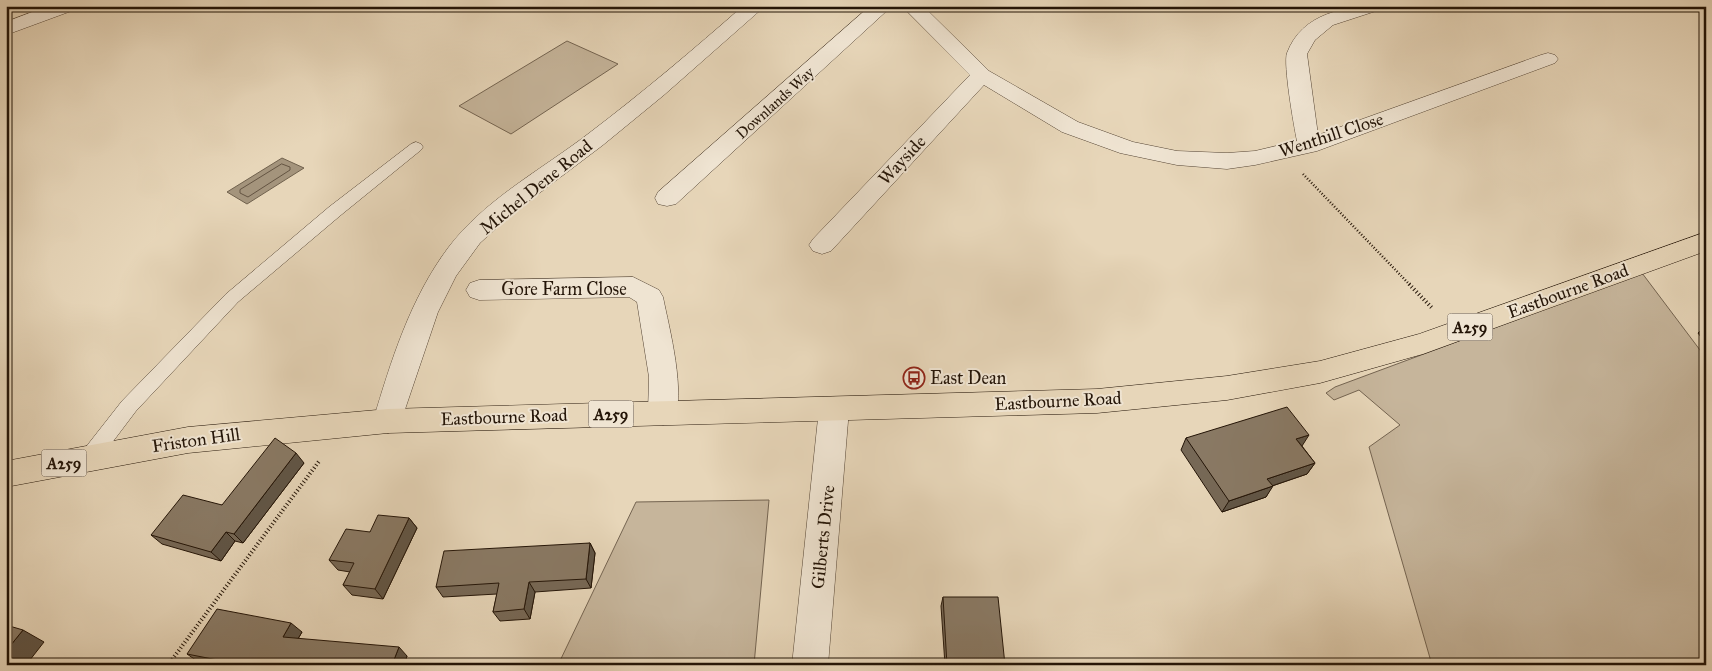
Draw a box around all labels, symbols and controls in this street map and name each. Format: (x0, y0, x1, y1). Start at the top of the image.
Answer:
street label: Downlands Way (732, 63, 818, 143)
street label: Wenthill Close (1276, 108, 1386, 162)
street label: Wayside (873, 131, 931, 189)
street label: Michel Dene Road (475, 135, 597, 239)
street label: Eastbourne Road (1504, 259, 1632, 323)
street label: Gore Farm Close (501, 278, 627, 300)
road number: A259 (1448, 314, 1492, 341)
bus stop icon: East Dean (902, 366, 926, 390)
place label: East Dean (930, 367, 1007, 389)
street label: Eastbourne Road (994, 387, 1122, 415)
road number: A259 (588, 400, 634, 428)
street label: Eastbourne Road (440, 404, 568, 430)
street label: Friston Hill (150, 423, 242, 457)
road number: A259 (42, 449, 86, 476)
street label: Gilberts Drive (807, 484, 839, 590)

